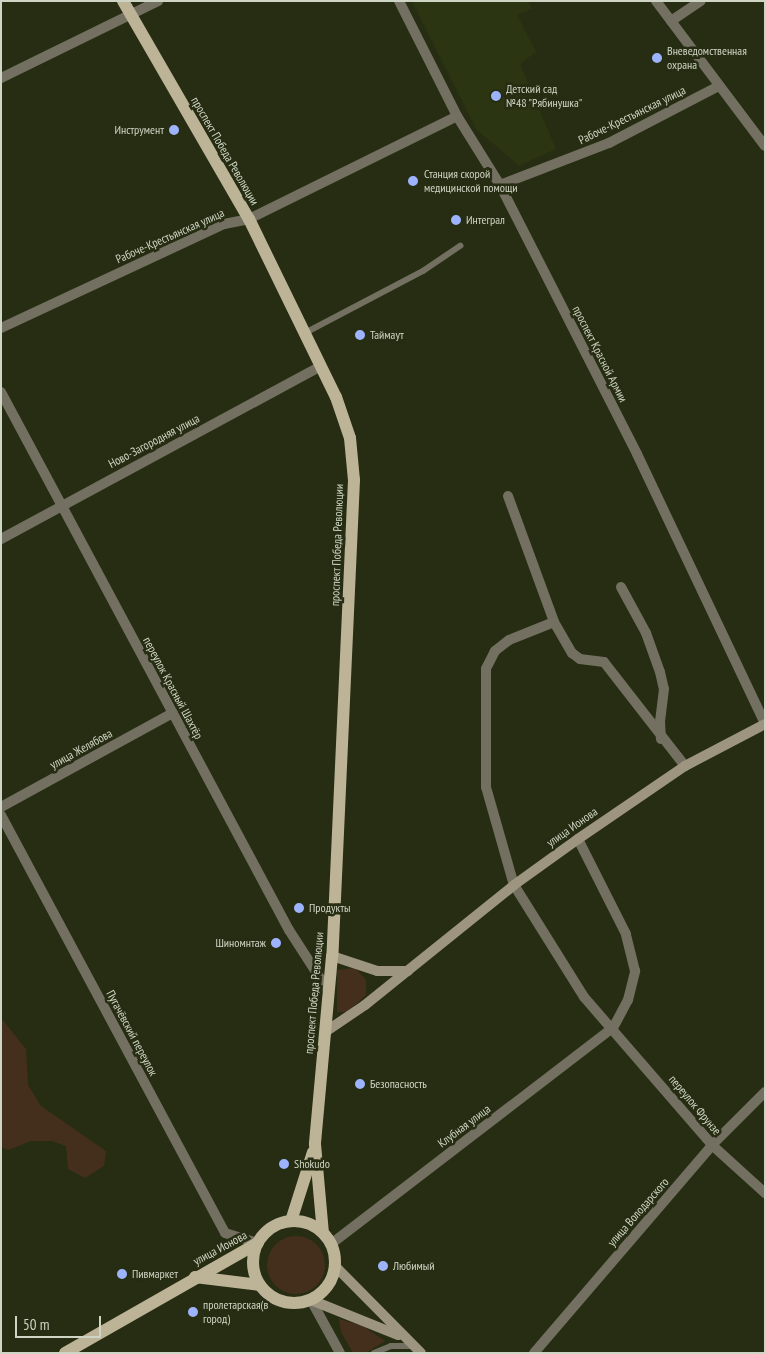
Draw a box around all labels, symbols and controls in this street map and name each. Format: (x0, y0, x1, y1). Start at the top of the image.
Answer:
place label: Вневедомственная охрана (667, 44, 747, 72)
marker: Вневедомственная охрана (651, 52, 663, 64)
place label: Детский сад №48 "Рябинушка" (506, 82, 583, 110)
street label: Рабоче-Крестьянская улица (576, 83, 688, 147)
marker: Детский сад №48 "Рябинушка" (490, 90, 502, 102)
street label: проспект Победа Революции (188, 94, 262, 208)
place label: Инструмент (114, 123, 164, 137)
marker: Инструмент (168, 124, 180, 136)
place label: Станция скорой медицинской помощи (424, 167, 518, 195)
marker: Станция скорой медицинской помощи (406, 174, 420, 188)
street label: Рабоче-Крестьянская улица (113, 206, 227, 266)
place label: Интеграл (466, 213, 505, 227)
marker: Интеграл (450, 214, 462, 226)
street label: проспект Красной Армии (569, 303, 631, 405)
place label: Таймаут (370, 328, 404, 342)
marker: Таймаут (354, 329, 366, 341)
street label: Ново-Загородняя улица (106, 411, 202, 471)
street label: проспект Победа Революции (328, 483, 346, 607)
street label: переулок Красный Шахтёр (140, 635, 206, 741)
street label: улица Желябова (47, 726, 115, 772)
street label: улица Ионова (544, 804, 600, 850)
place label: Продукты (309, 901, 350, 915)
marker: Продукты (293, 902, 305, 914)
street label: проспект Победа Революции (301, 931, 327, 1055)
place label: Шиномнтаж (215, 936, 266, 950)
marker: Шиномнтаж (270, 937, 282, 949)
street label: Пугачёвский переулок (103, 988, 161, 1078)
street label: переулок Фрунзе (666, 1072, 724, 1138)
place label: Безопасность (370, 1077, 427, 1091)
marker: Безопасность (354, 1078, 366, 1090)
street label: Клубная улица (435, 1102, 493, 1150)
place label: Shokudo (294, 1157, 330, 1171)
marker: Shokudo (278, 1158, 290, 1170)
street label: улица Володарского (604, 1175, 672, 1249)
street label: улица Ионова (191, 1228, 249, 1268)
place label: Любимый (393, 1259, 434, 1273)
marker: Любимый (377, 1260, 389, 1272)
place label: Пивмаркет (132, 1267, 178, 1281)
marker: Пивмаркет (116, 1268, 128, 1280)
place label: пролетарская(в город) (203, 1298, 268, 1326)
scale bar (18, 1306, 104, 1338)
marker: пролетарская(в город) (187, 1306, 199, 1318)
text: 50 m (23, 1315, 49, 1334)

